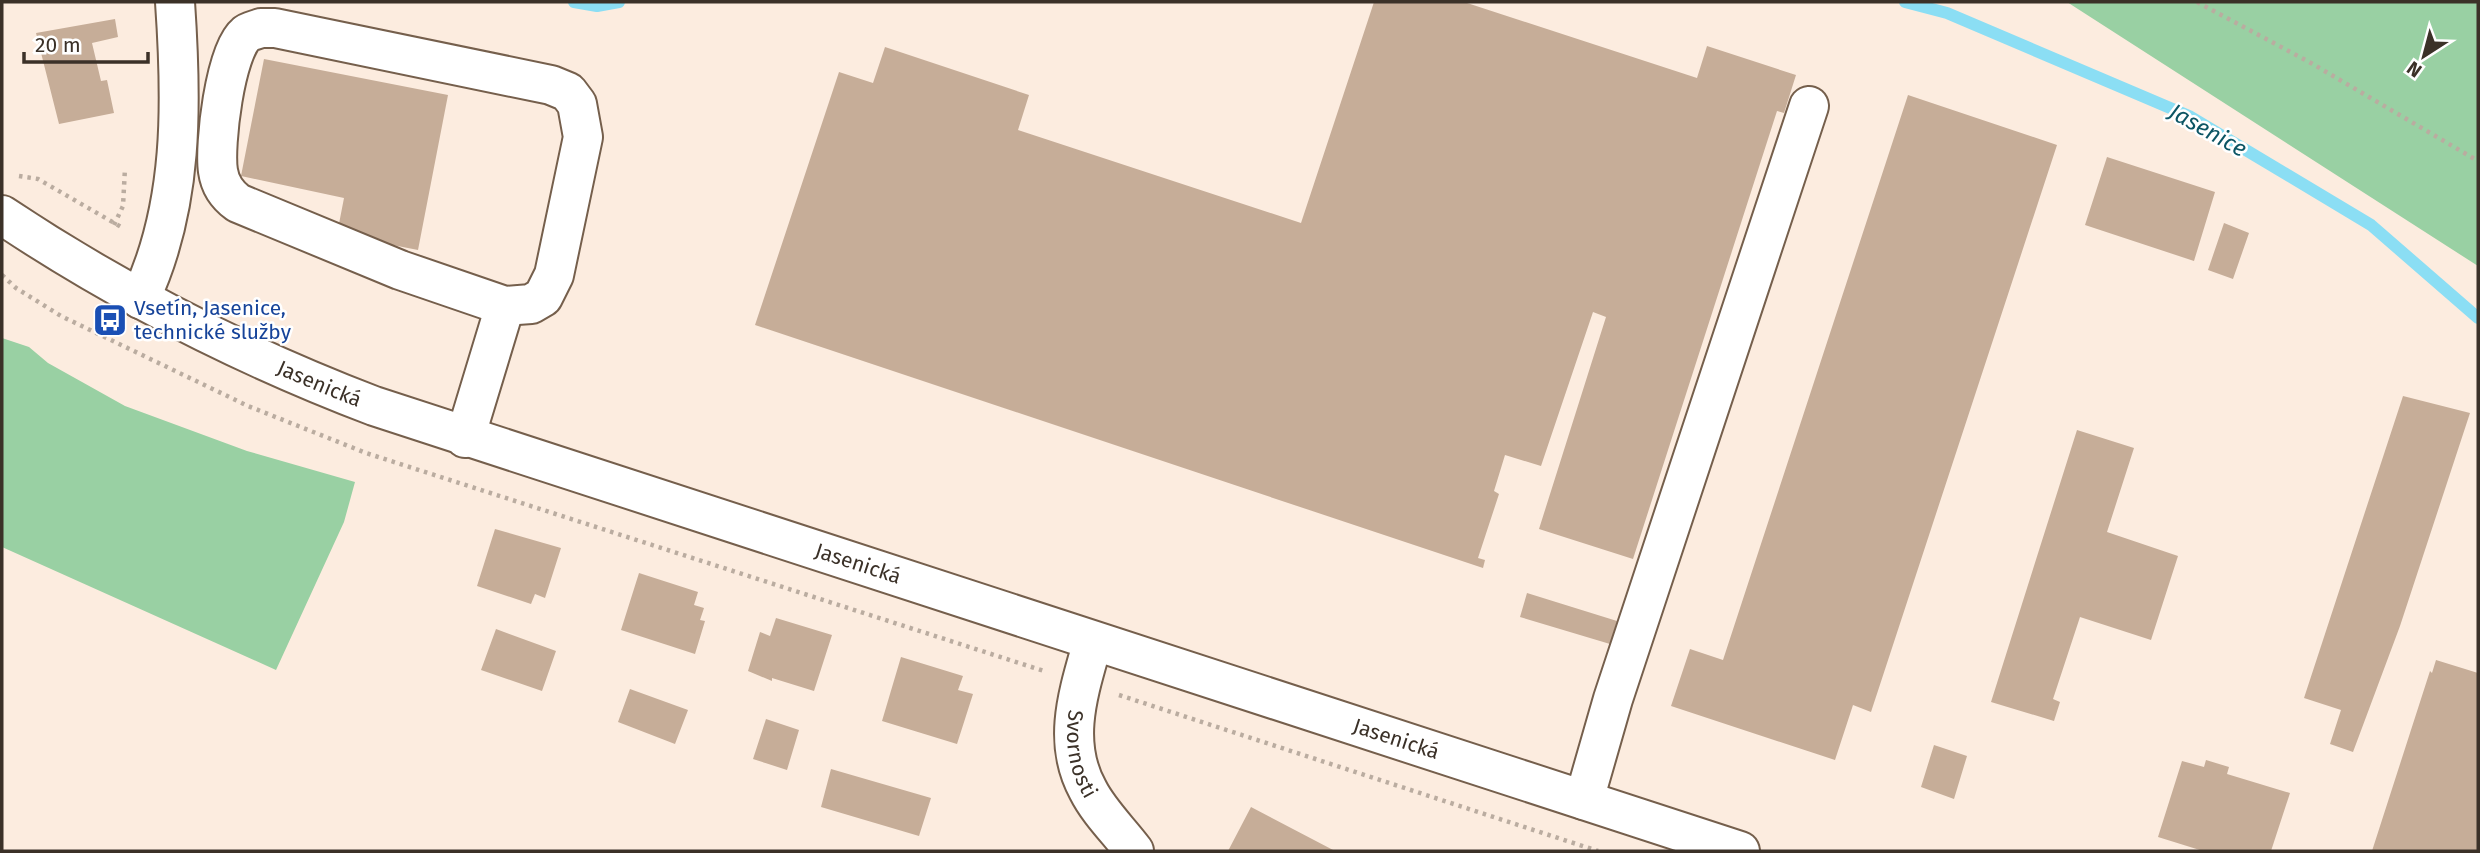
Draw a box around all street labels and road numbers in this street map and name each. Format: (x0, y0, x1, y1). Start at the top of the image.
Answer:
street label: Jasenická (273, 355, 365, 413)
street label: Jasenická (812, 537, 904, 590)
street label: Svornosti (1061, 708, 1103, 803)
street label: Jasenická (1350, 713, 1442, 765)

